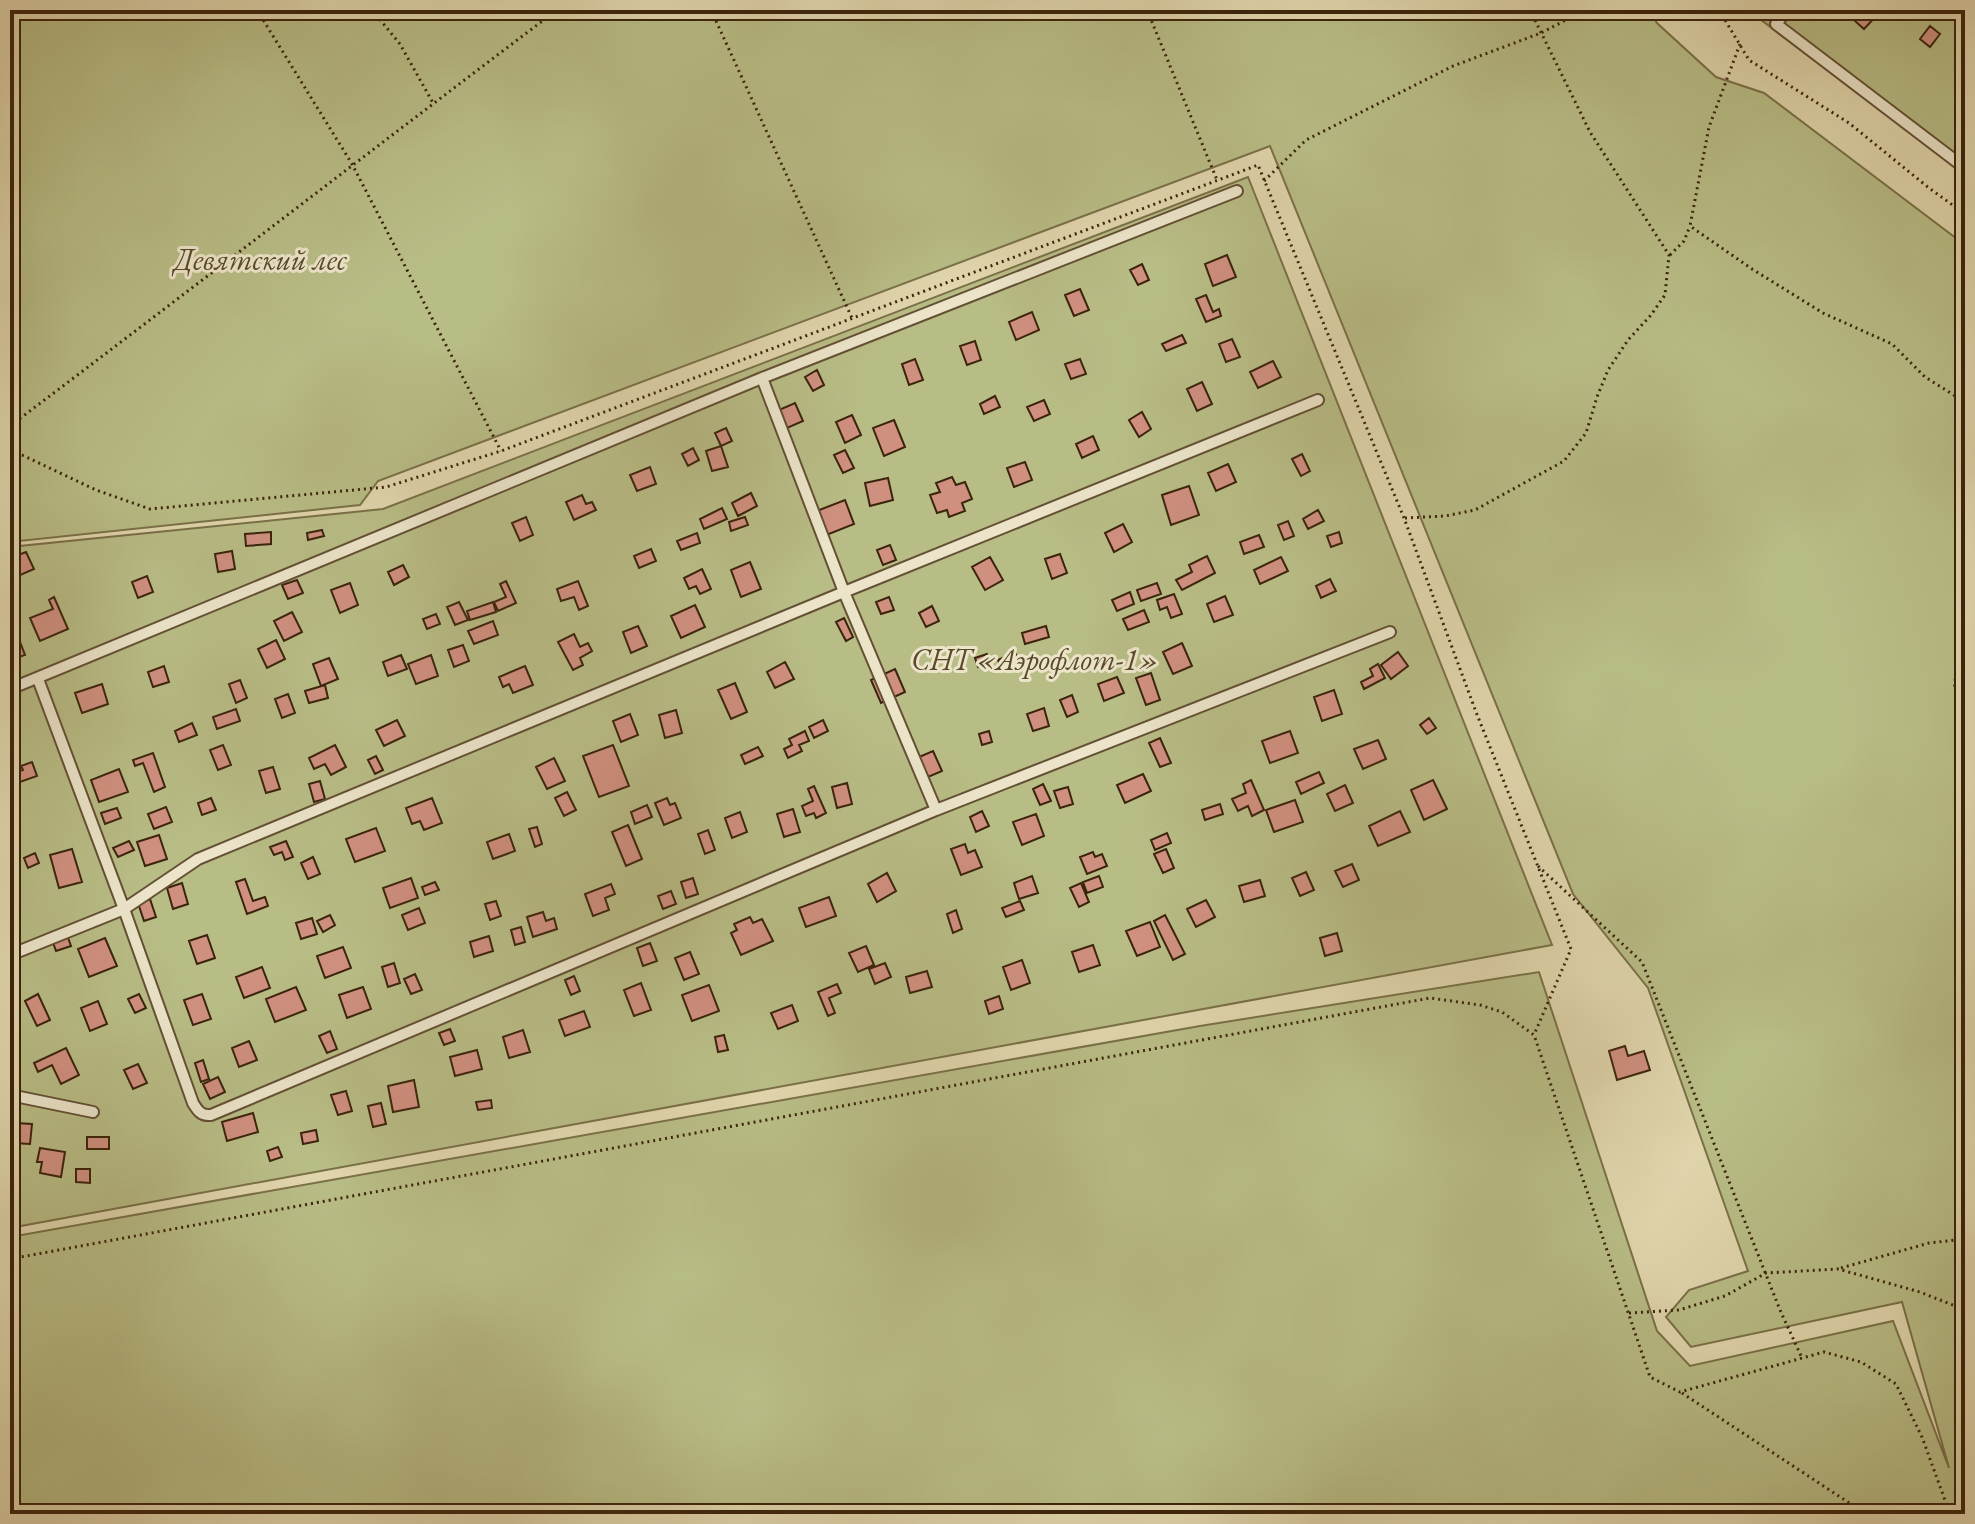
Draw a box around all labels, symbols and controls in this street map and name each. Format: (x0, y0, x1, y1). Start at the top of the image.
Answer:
park label: Девятский лес (172, 240, 347, 279)
park label: СНТ «Аэрофлот-1» (911, 640, 1159, 679)

